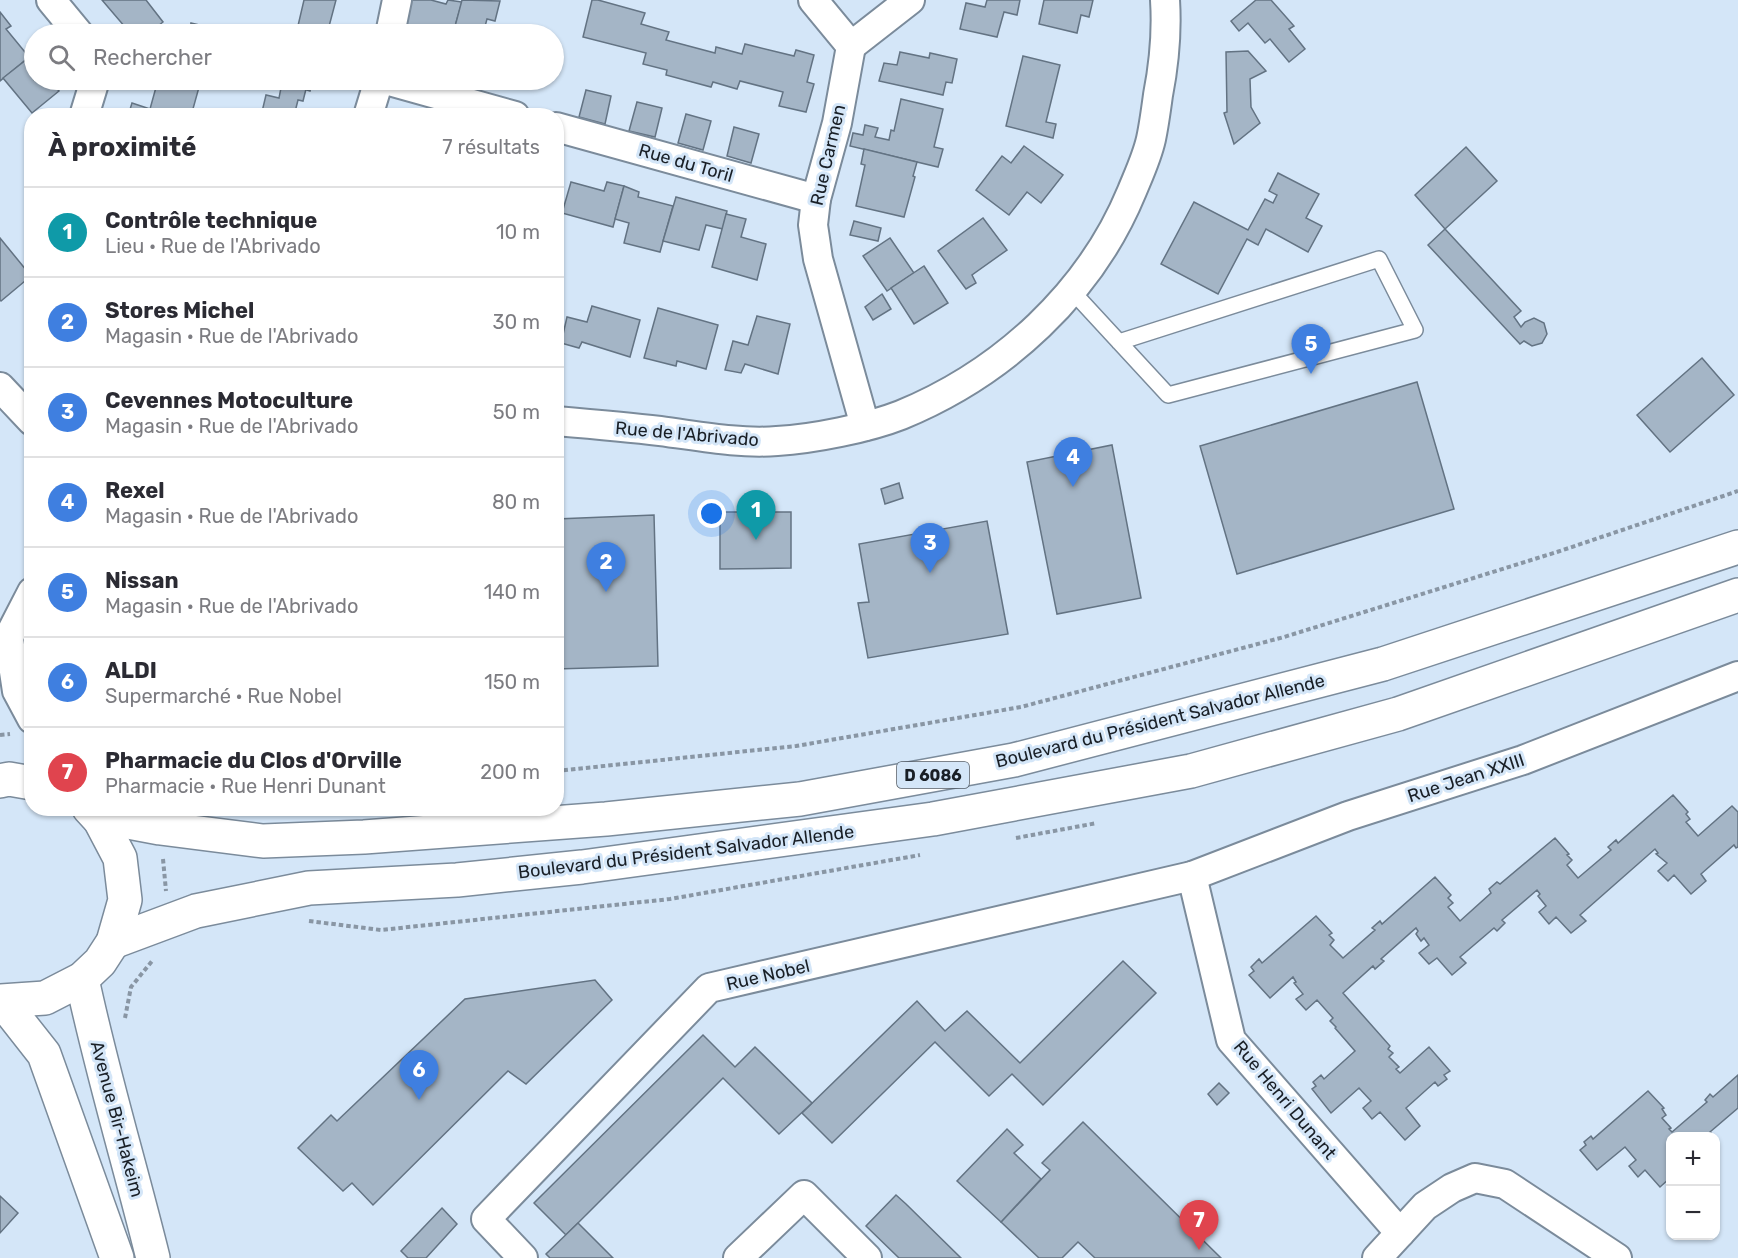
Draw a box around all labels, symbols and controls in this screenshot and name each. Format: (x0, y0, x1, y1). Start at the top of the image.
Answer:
search box (24, 24, 564, 90)
icon: search (45, 41, 78, 74)
text: Rechercher (93, 44, 212, 71)
street label: Rue Carmen (806, 102, 850, 208)
text: À proximité (48, 132, 197, 163)
text: 7 résultats (442, 135, 540, 159)
street label: Rue du Toril (636, 139, 736, 187)
text: Contrôle technique (105, 207, 317, 234)
text: 1 (63, 220, 72, 244)
text: 10 m (496, 220, 540, 244)
text: Lieu · Rue de l'Abrivado (105, 234, 321, 258)
text: Stores Michel (105, 297, 254, 324)
text: 2 (61, 310, 74, 334)
text: 30 m (493, 310, 540, 334)
text: Magasin · Rue de l'Abrivado (105, 324, 358, 348)
pin: 5 (1292, 324, 1330, 374)
text: Cevennes Motoculture (105, 387, 353, 414)
text: 3 (61, 400, 74, 424)
text: 50 m (493, 400, 540, 424)
text: Magasin · Rue de l'Abrivado (105, 414, 358, 438)
street label: Rue de l'Abrivado (614, 417, 760, 451)
pin: 4 (1054, 438, 1092, 487)
text: Rexel (105, 477, 165, 504)
text: 4 (61, 490, 74, 514)
text: 80 m (492, 490, 540, 514)
pin: 1 (736, 490, 776, 540)
your location (697, 499, 726, 528)
text: Magasin · Rue de l'Abrivado (105, 504, 358, 528)
pin: 3 (910, 524, 950, 573)
pin: 2 (586, 542, 626, 592)
text: Nissan (105, 567, 179, 594)
text: 5 (61, 580, 74, 604)
text: 140 m (484, 580, 540, 604)
text: Magasin · Rue de l'Abrivado (105, 594, 358, 618)
text: ALDI (105, 657, 157, 684)
street label: Boulevard du Président Salvador Allende (993, 669, 1327, 773)
text: 6 (61, 670, 74, 694)
text: 150 m (484, 670, 540, 694)
text: Supermarché · Rue Nobel (105, 684, 342, 708)
text: Pharmacie du Clos d'Orville (105, 747, 402, 774)
street label: Rue Jean XXIII (1405, 749, 1527, 807)
text: 7 (62, 760, 73, 784)
text: 200 m (480, 760, 540, 784)
road number: D 6086 (897, 762, 969, 788)
text: Pharmacie · Rue Henri Dunant (105, 774, 386, 798)
street label: Boulevard du Président Salvador Allende (517, 820, 855, 884)
street label: Rue Nobel (724, 955, 812, 995)
street label: Rue Henri Dunant (1229, 1036, 1341, 1164)
street label: Avenue Bir-Hakeim (86, 1039, 148, 1199)
pin: 6 (400, 1050, 438, 1100)
map controls (1666, 1132, 1720, 1240)
button: + (1666, 1132, 1720, 1186)
button: − (1666, 1186, 1720, 1240)
pin: 7 (1180, 1200, 1218, 1250)

